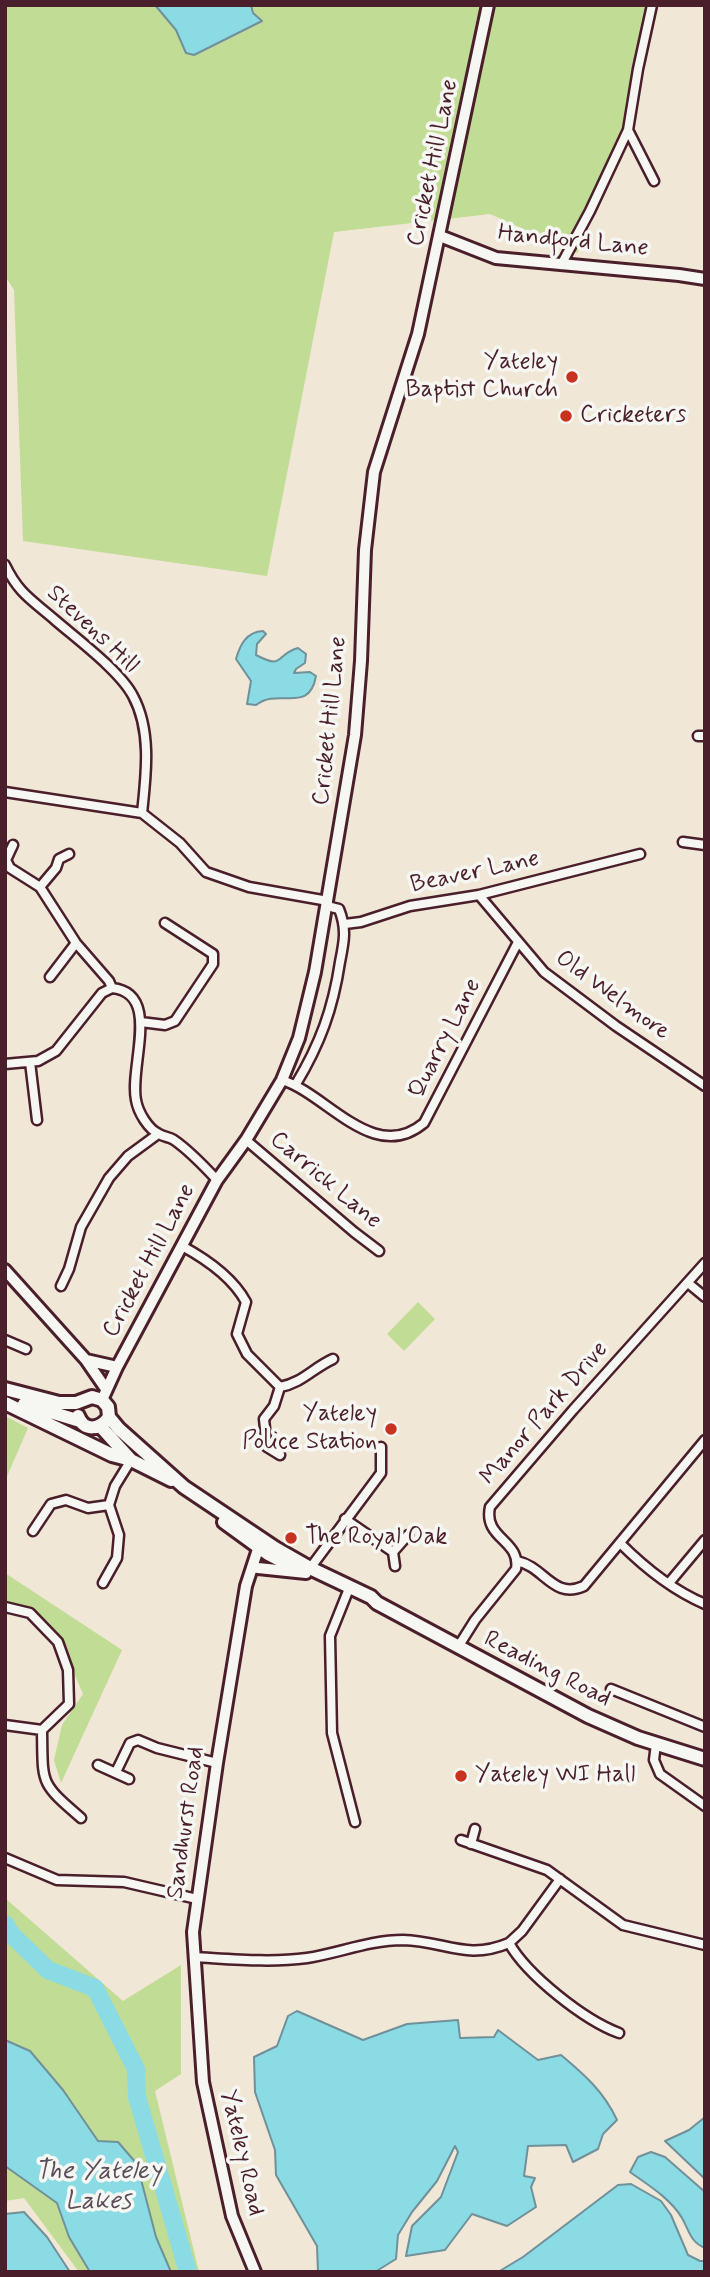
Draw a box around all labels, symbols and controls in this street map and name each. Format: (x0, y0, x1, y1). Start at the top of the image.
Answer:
street label: Cricket Hill Lane (402, 77, 466, 249)
street label: Handford Lane (496, 220, 650, 264)
place label: Yateley Baptist Church (406, 349, 558, 405)
marker: Yateley Baptist Church (564, 369, 580, 385)
place label: Cricketers (580, 402, 686, 430)
marker: Cricketers (558, 408, 574, 424)
street label: Stevens Hill (40, 580, 144, 680)
street label: Cricket Hill Lane (308, 635, 354, 807)
street label: Beaver Lane (408, 845, 542, 901)
street label: Old Welmore (549, 945, 675, 1047)
street label: Quarry Lane (403, 974, 489, 1104)
street label: Carrick Lane (263, 1126, 387, 1236)
street label: Cricket Hill Lane (97, 1179, 203, 1343)
street label: Manor Park Drive (475, 1336, 615, 1492)
place label: Yateley Police Station (242, 1401, 377, 1457)
marker: Yateley Police Station (383, 1421, 399, 1437)
place label: The Royal Oak (305, 1524, 447, 1552)
marker: The Royal Oak (283, 1530, 299, 1546)
street label: Reading Road (479, 1626, 615, 1714)
street label: Sandhurst Road (162, 1745, 212, 1901)
place label: Yateley WI Hall (475, 1762, 635, 1790)
marker: Yateley WI Hall (453, 1768, 469, 1784)
street label: Yateley Road (212, 2087, 270, 2219)
water label: The Yateley Lakes (35, 2157, 161, 2218)

